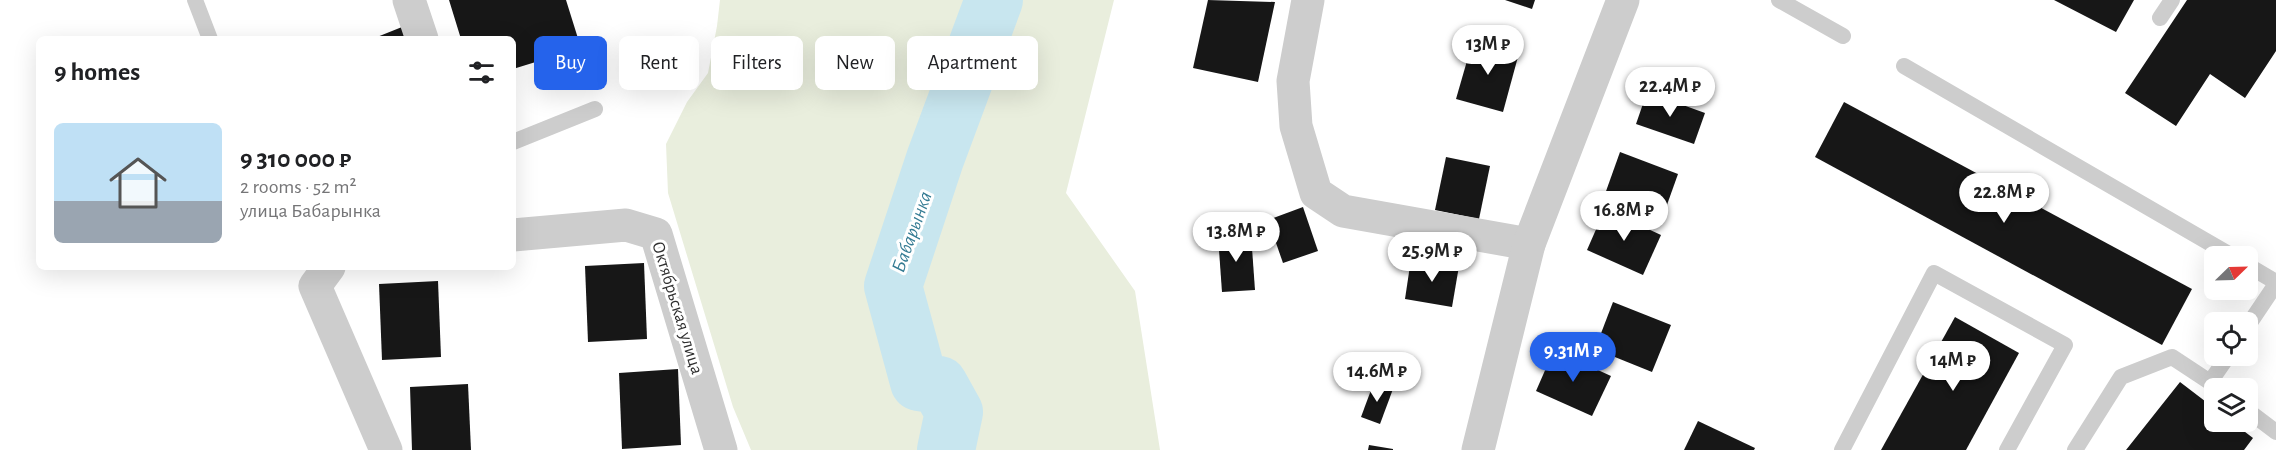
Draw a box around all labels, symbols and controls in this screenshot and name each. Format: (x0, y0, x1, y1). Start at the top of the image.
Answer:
pin: 13M ₽ (1446, 25, 1530, 76)
text: 13M ₽ (1466, 34, 1510, 54)
chip: Buy (534, 36, 607, 90)
chip: Rent (619, 36, 699, 90)
chip: Filters (711, 36, 803, 90)
chip: New (815, 36, 895, 90)
chip: Apartment (907, 36, 1038, 90)
icon: filters (465, 56, 498, 89)
text: 9 homes (54, 59, 140, 85)
pin: 22.4M ₽ (1615, 67, 1725, 118)
text: 22.4M ₽ (1639, 76, 1701, 96)
text: 9 310 000 ₽ (240, 146, 351, 172)
icon: home (102, 147, 174, 219)
pin: 22.8M ₽ (1949, 173, 2059, 224)
text: 2 rooms · 52 m² (240, 177, 357, 197)
text: 22.8M ₽ (1973, 182, 2035, 202)
water label: Бабарынка (888, 189, 936, 275)
pin: 16.8M ₽ (1569, 191, 1679, 242)
text: 16.8M ₽ (1594, 200, 1654, 220)
text: улица Бабарынка (240, 201, 381, 221)
pin: 13.8M ₽ (1181, 212, 1291, 263)
text: 13.8M ₽ (1207, 221, 1265, 241)
pin: 25.9M ₽ (1377, 232, 1487, 283)
street label: Октябрьская улица (648, 239, 707, 376)
text: 25.9M ₽ (1402, 241, 1462, 261)
north arrow (2204, 246, 2258, 300)
map controls (2204, 246, 2258, 432)
button: locate (2204, 312, 2258, 366)
pin: 9.31M ₽ (1518, 332, 1628, 383)
text: 9.31M ₽ (1544, 341, 1602, 361)
pin: 14M ₽ (1911, 341, 1995, 392)
text: 14M ₽ (1930, 350, 1976, 370)
pin: 14.6M ₽ (1322, 352, 1432, 403)
text: 14.6M ₽ (1347, 361, 1407, 381)
button: layers (2204, 378, 2258, 432)

